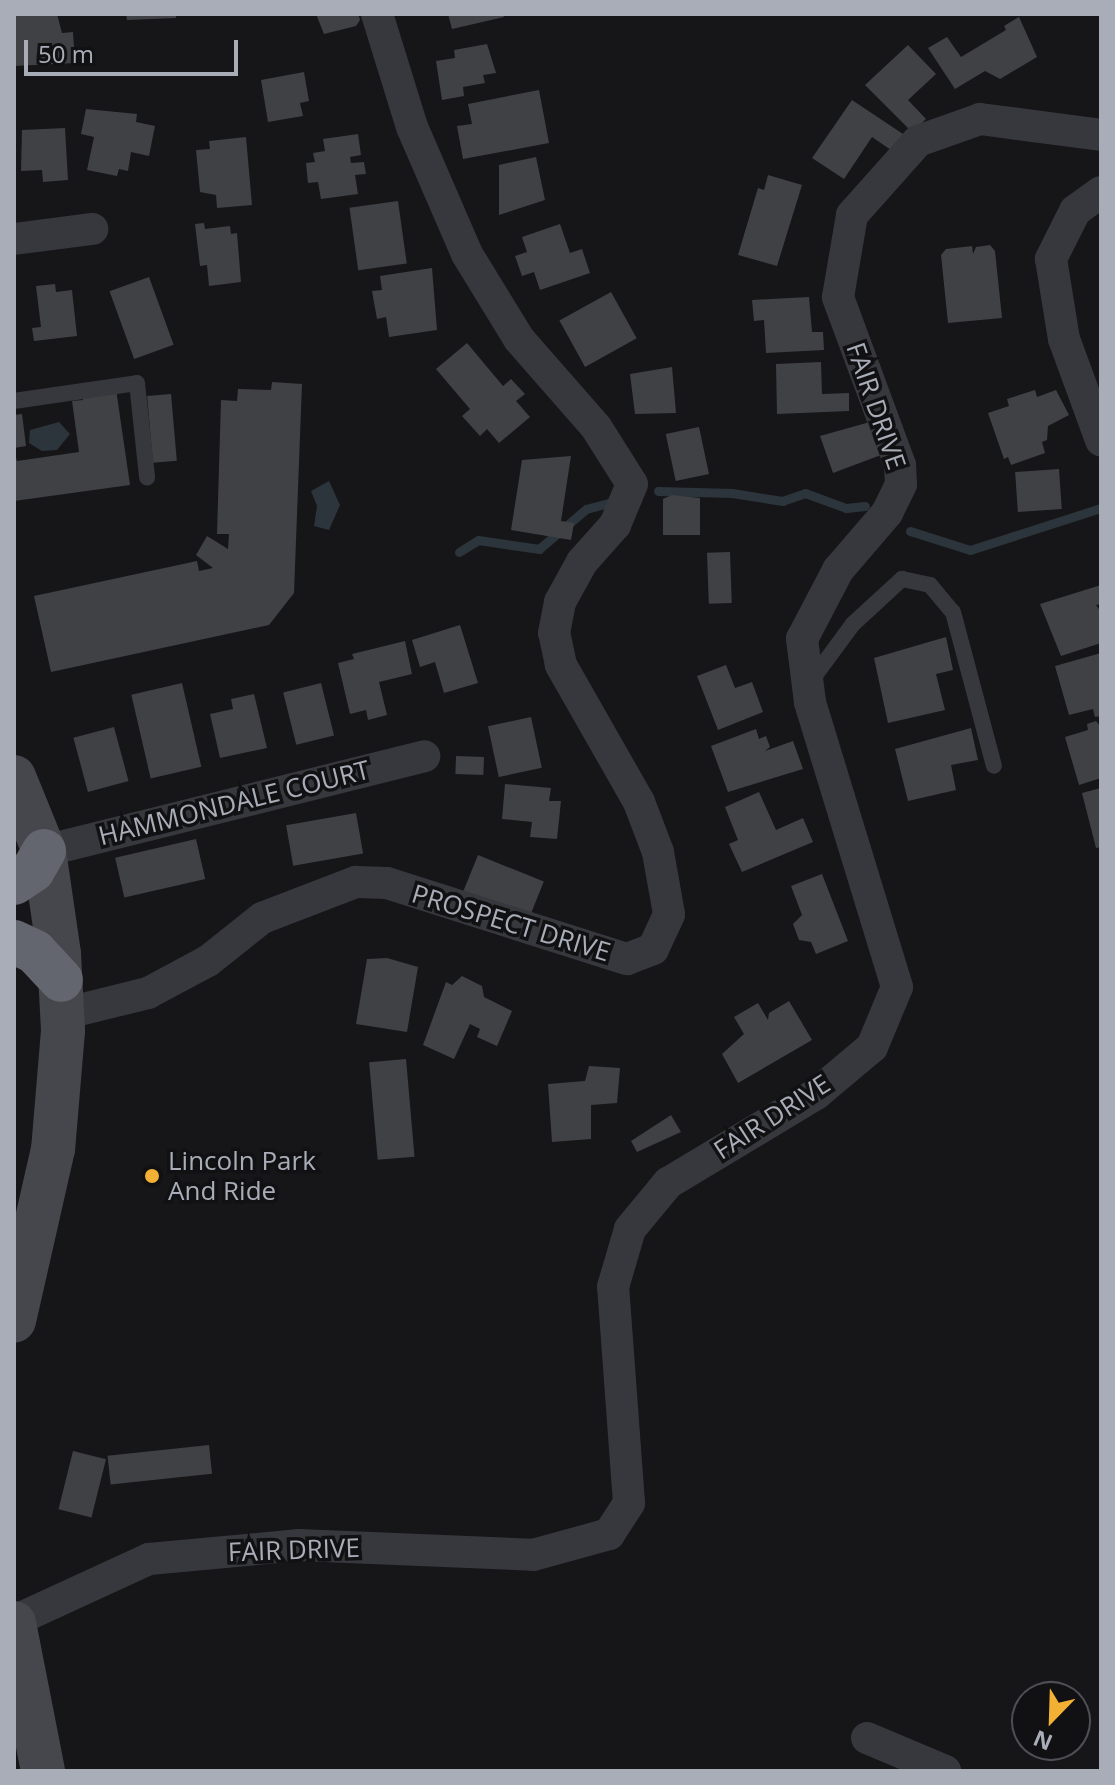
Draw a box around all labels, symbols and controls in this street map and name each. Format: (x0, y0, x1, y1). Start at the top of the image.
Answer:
scale bar (28, 24, 242, 74)
text: 50 m (38, 37, 94, 70)
street label: FAIR DRIVE (840, 338, 912, 474)
street label: HAMMONDALE COURT (95, 754, 373, 852)
street label: PROSPECT DRIVE (408, 878, 614, 968)
street label: FAIR DRIVE (708, 1068, 836, 1166)
place label: Lincoln Park And Ride (168, 1145, 316, 1206)
marker: Lincoln Park And Ride (143, 1167, 161, 1185)
street label: FAIR DRIVE (227, 1532, 361, 1568)
north arrow (1011, 1681, 1091, 1761)
text: N (1028, 1724, 1057, 1759)

